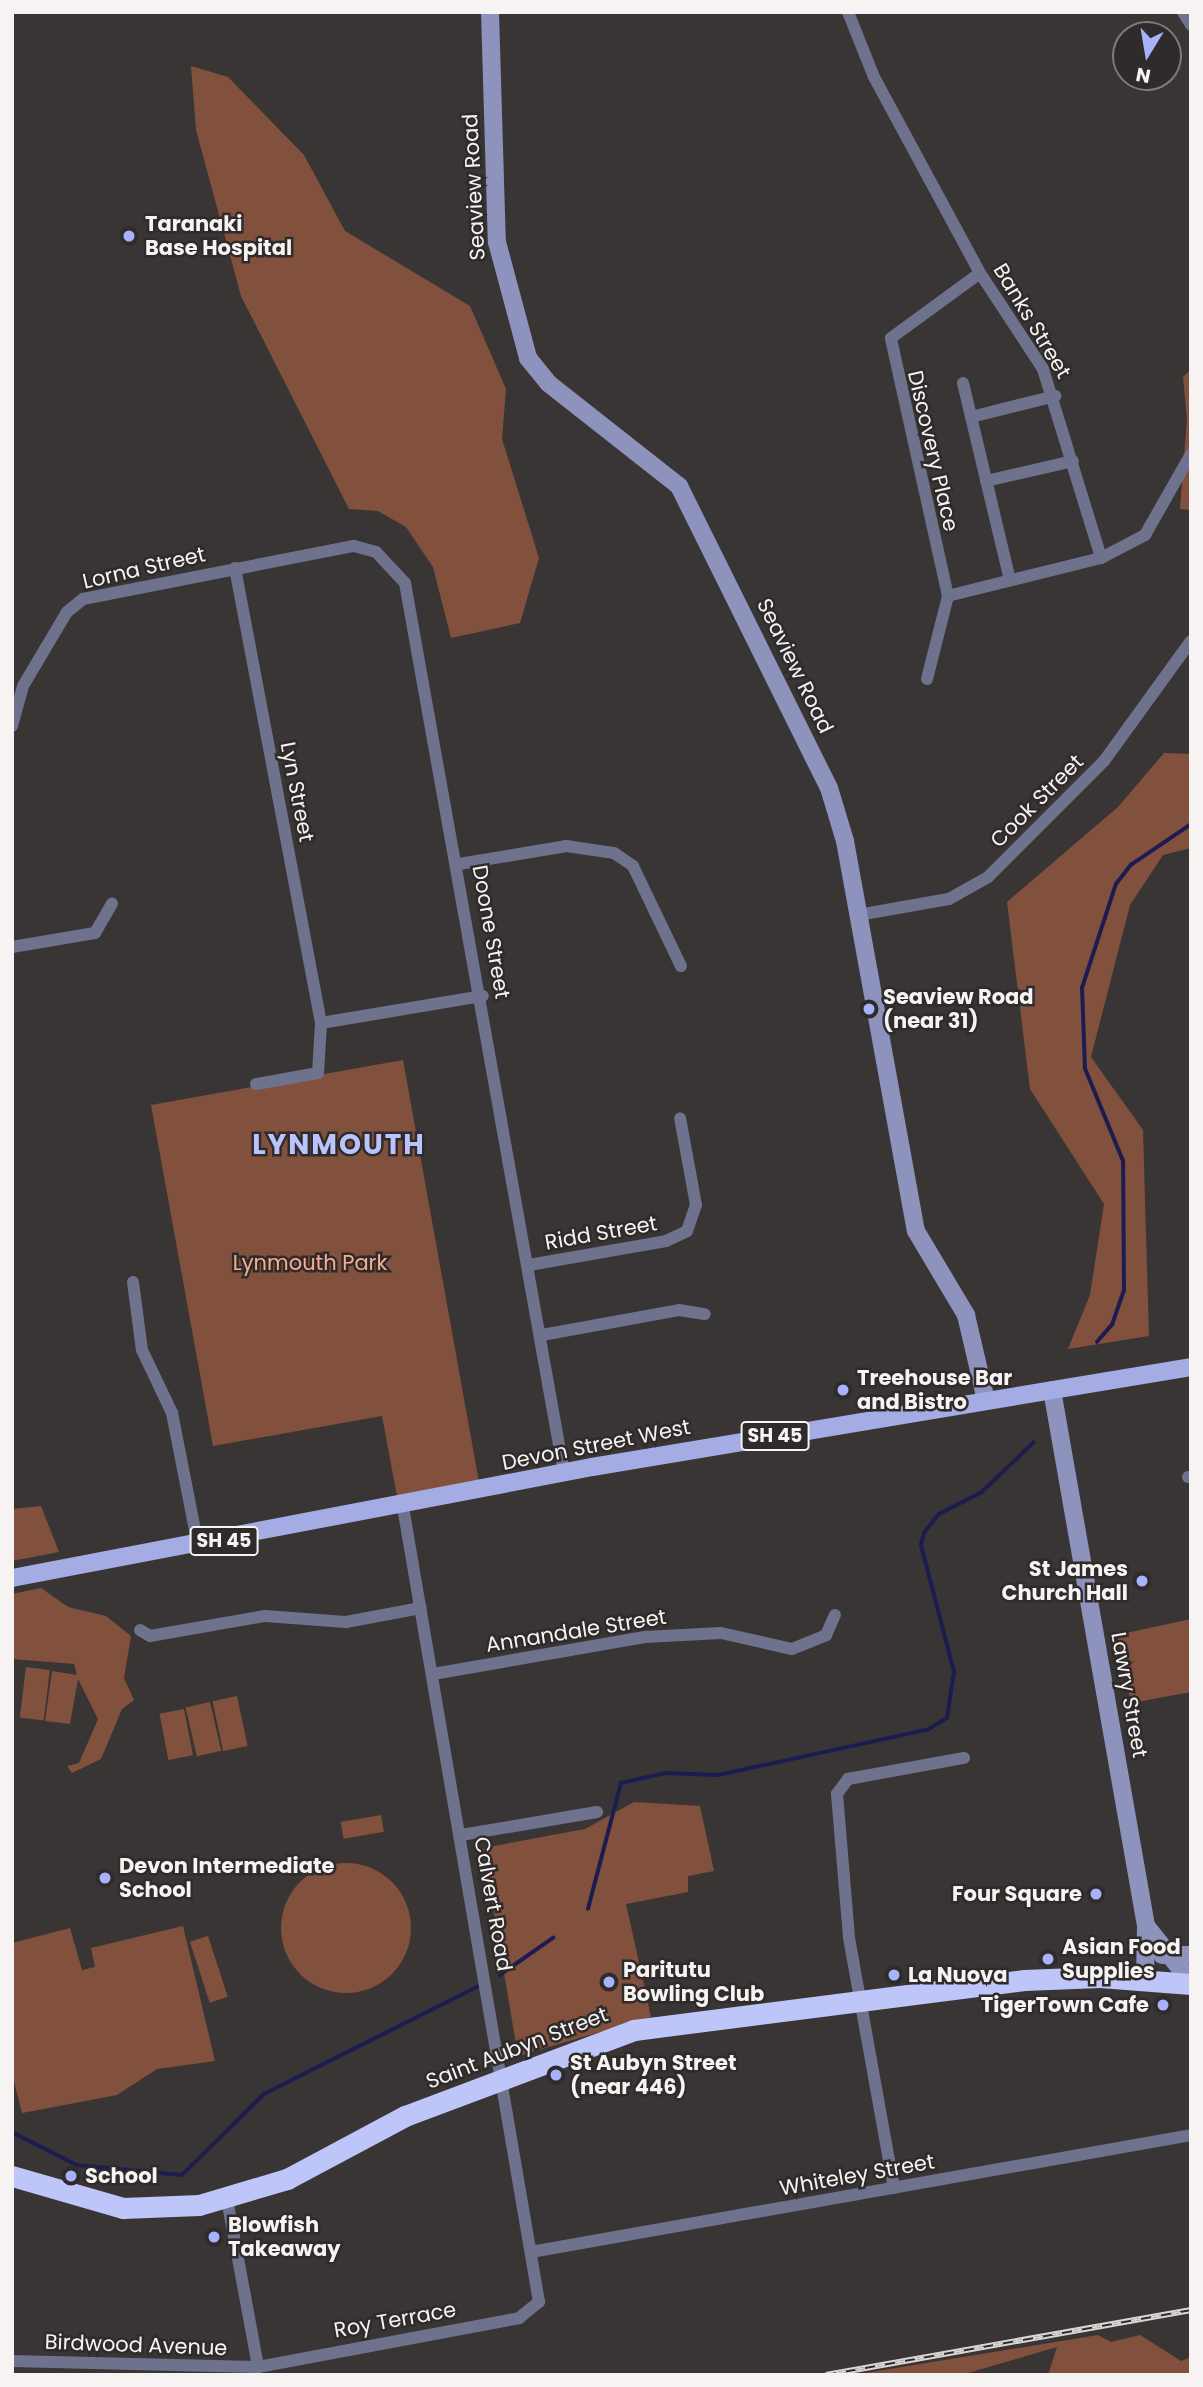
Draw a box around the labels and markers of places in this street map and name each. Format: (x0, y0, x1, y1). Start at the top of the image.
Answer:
place label: Taranaki Base Hospital (145, 211, 292, 261)
marker: Taranaki Base Hospital (119, 226, 139, 246)
place label: Seaview Road (near 31) (883, 984, 1034, 1034)
marker: Seaview Road (near 31) (861, 1001, 877, 1017)
place label: Treehouse Bar and Bistro (857, 1365, 1012, 1415)
marker: Treehouse Bar and Bistro (835, 1382, 851, 1398)
place label: St James Church Hall (1001, 1556, 1128, 1606)
marker: St James Church Hall (1134, 1573, 1150, 1589)
place label: Devon Intermediate School (119, 1853, 334, 1903)
marker: Devon Intermediate School (97, 1870, 113, 1886)
place label: Four Square (952, 1881, 1082, 1907)
marker: Four Square (1088, 1886, 1104, 1902)
place label: Asian Food Supplies (1062, 1934, 1181, 1984)
marker: Asian Food Supplies (1040, 1951, 1056, 1967)
place label: Paritutu Bowling Club (623, 1957, 764, 2007)
place label: La Nuova (908, 1962, 1007, 1988)
marker: La Nuova (886, 1967, 902, 1983)
marker: Paritutu Bowling Club (601, 1974, 617, 1990)
place label: TigerTown Cafe (981, 1992, 1149, 2018)
marker: TigerTown Cafe (1155, 1997, 1171, 2013)
place label: St Aubyn Street (near 446) (570, 2050, 736, 2100)
marker: St Aubyn Street (near 446) (548, 2067, 564, 2083)
place label: School (85, 2163, 158, 2189)
marker: School (63, 2168, 79, 2184)
place label: Blowfish Takeaway (228, 2212, 341, 2262)
marker: Blowfish Takeaway (206, 2229, 222, 2245)

